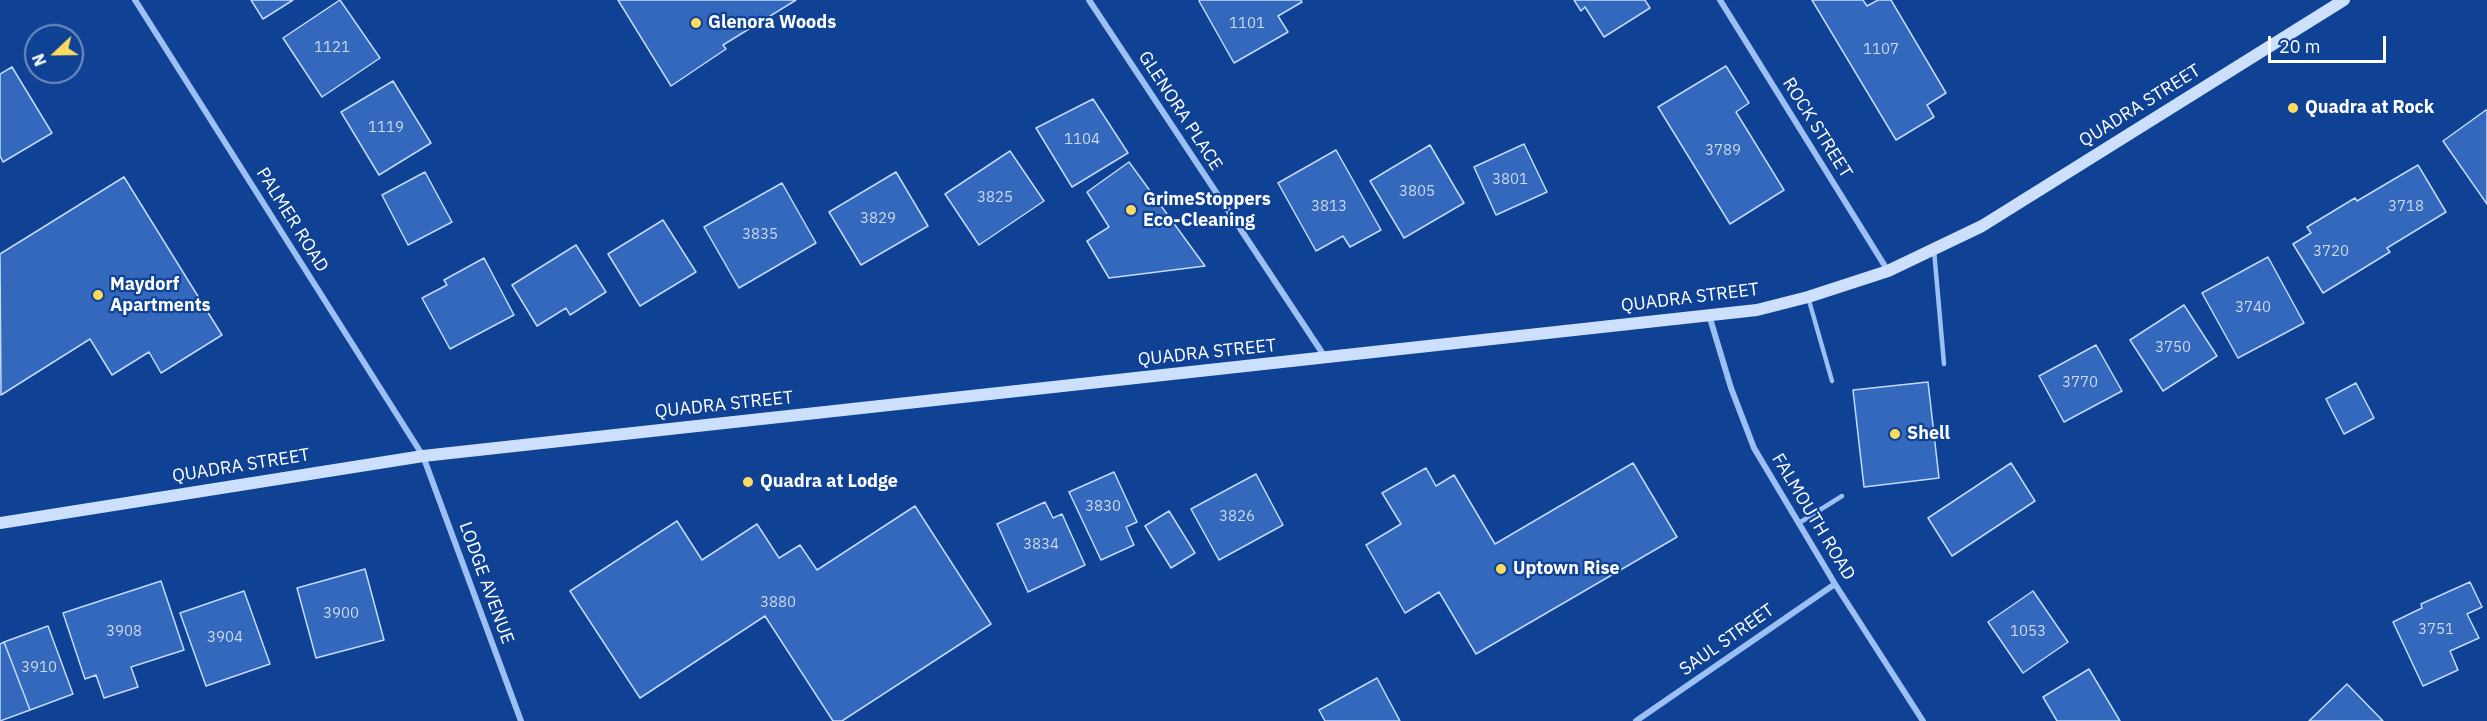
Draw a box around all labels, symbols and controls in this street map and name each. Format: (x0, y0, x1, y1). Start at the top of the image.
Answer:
place label: Glenora Woods (708, 12, 836, 34)
house number: 1101 (1229, 15, 1265, 33)
marker: Glenora Woods (689, 16, 703, 30)
north arrow (24, 24, 84, 84)
scale bar (2271, 24, 2390, 62)
text: 20 m (2279, 35, 2321, 58)
house number: 1121 (314, 39, 350, 57)
house number: 1107 (1863, 41, 1899, 59)
street label: GLENORA PLACE (1133, 47, 1227, 175)
text: N (28, 51, 51, 69)
street label: QUADRA STREET (2075, 60, 2205, 152)
street label: ROCK STREET (1778, 74, 1856, 182)
place label: Quadra at Rock (2305, 97, 2434, 119)
marker: Quadra at Rock (2286, 101, 2300, 115)
house number: 1119 (368, 119, 404, 137)
house number: 1104 (1064, 131, 1100, 149)
house number: 3789 (1705, 142, 1741, 160)
street label: PALMER ROAD (251, 164, 333, 276)
house number: 3801 (1492, 171, 1528, 189)
house number: 3805 (1399, 183, 1435, 201)
house number: 3825 (977, 189, 1013, 207)
place label: GrimeStoppers Eco-Cleaning (1143, 189, 1271, 232)
house number: 3813 (1311, 198, 1347, 216)
house number: 3718 (2388, 198, 2424, 216)
marker: GrimeStoppers Eco-Cleaning (1124, 203, 1138, 217)
house number: 3829 (860, 210, 896, 228)
house number: 3835 (742, 226, 778, 244)
house number: 3720 (2313, 243, 2349, 261)
place label: Maydorf Apartments (110, 274, 211, 316)
street label: QUADRA STREET (1620, 279, 1760, 317)
marker: Maydorf Apartments (91, 288, 105, 302)
house number: 3740 (2235, 299, 2271, 317)
street label: QUADRA STREET (1137, 335, 1277, 371)
house number: 3750 (2155, 339, 2191, 357)
house number: 3770 (2062, 374, 2098, 392)
street label: QUADRA STREET (654, 387, 794, 423)
place label: Shell (1907, 423, 1950, 445)
marker: Shell (1888, 427, 1902, 441)
street label: QUADRA STREET (171, 444, 311, 488)
street label: FALMOUTH ROAD (1767, 450, 1859, 584)
place label: Quadra at Lodge (760, 471, 898, 493)
marker: Quadra at Lodge (741, 475, 755, 489)
house number: 3830 (1085, 498, 1121, 516)
house number: 3826 (1219, 508, 1255, 526)
street label: LODGE AVENUE (454, 519, 518, 647)
house number: 3834 (1023, 536, 1059, 554)
place label: Uptown Rise (1513, 558, 1620, 580)
marker: Uptown Rise (1494, 562, 1508, 576)
house number: 3880 (760, 594, 796, 612)
street label: SAUL STREET (1676, 599, 1778, 681)
house number: 3900 (323, 605, 359, 623)
house number: 3751 (2418, 621, 2454, 639)
house number: 3908 (106, 623, 142, 641)
house number: 1053 (2010, 623, 2046, 641)
house number: 3904 (207, 629, 243, 647)
house number: 3910 (21, 659, 57, 677)

